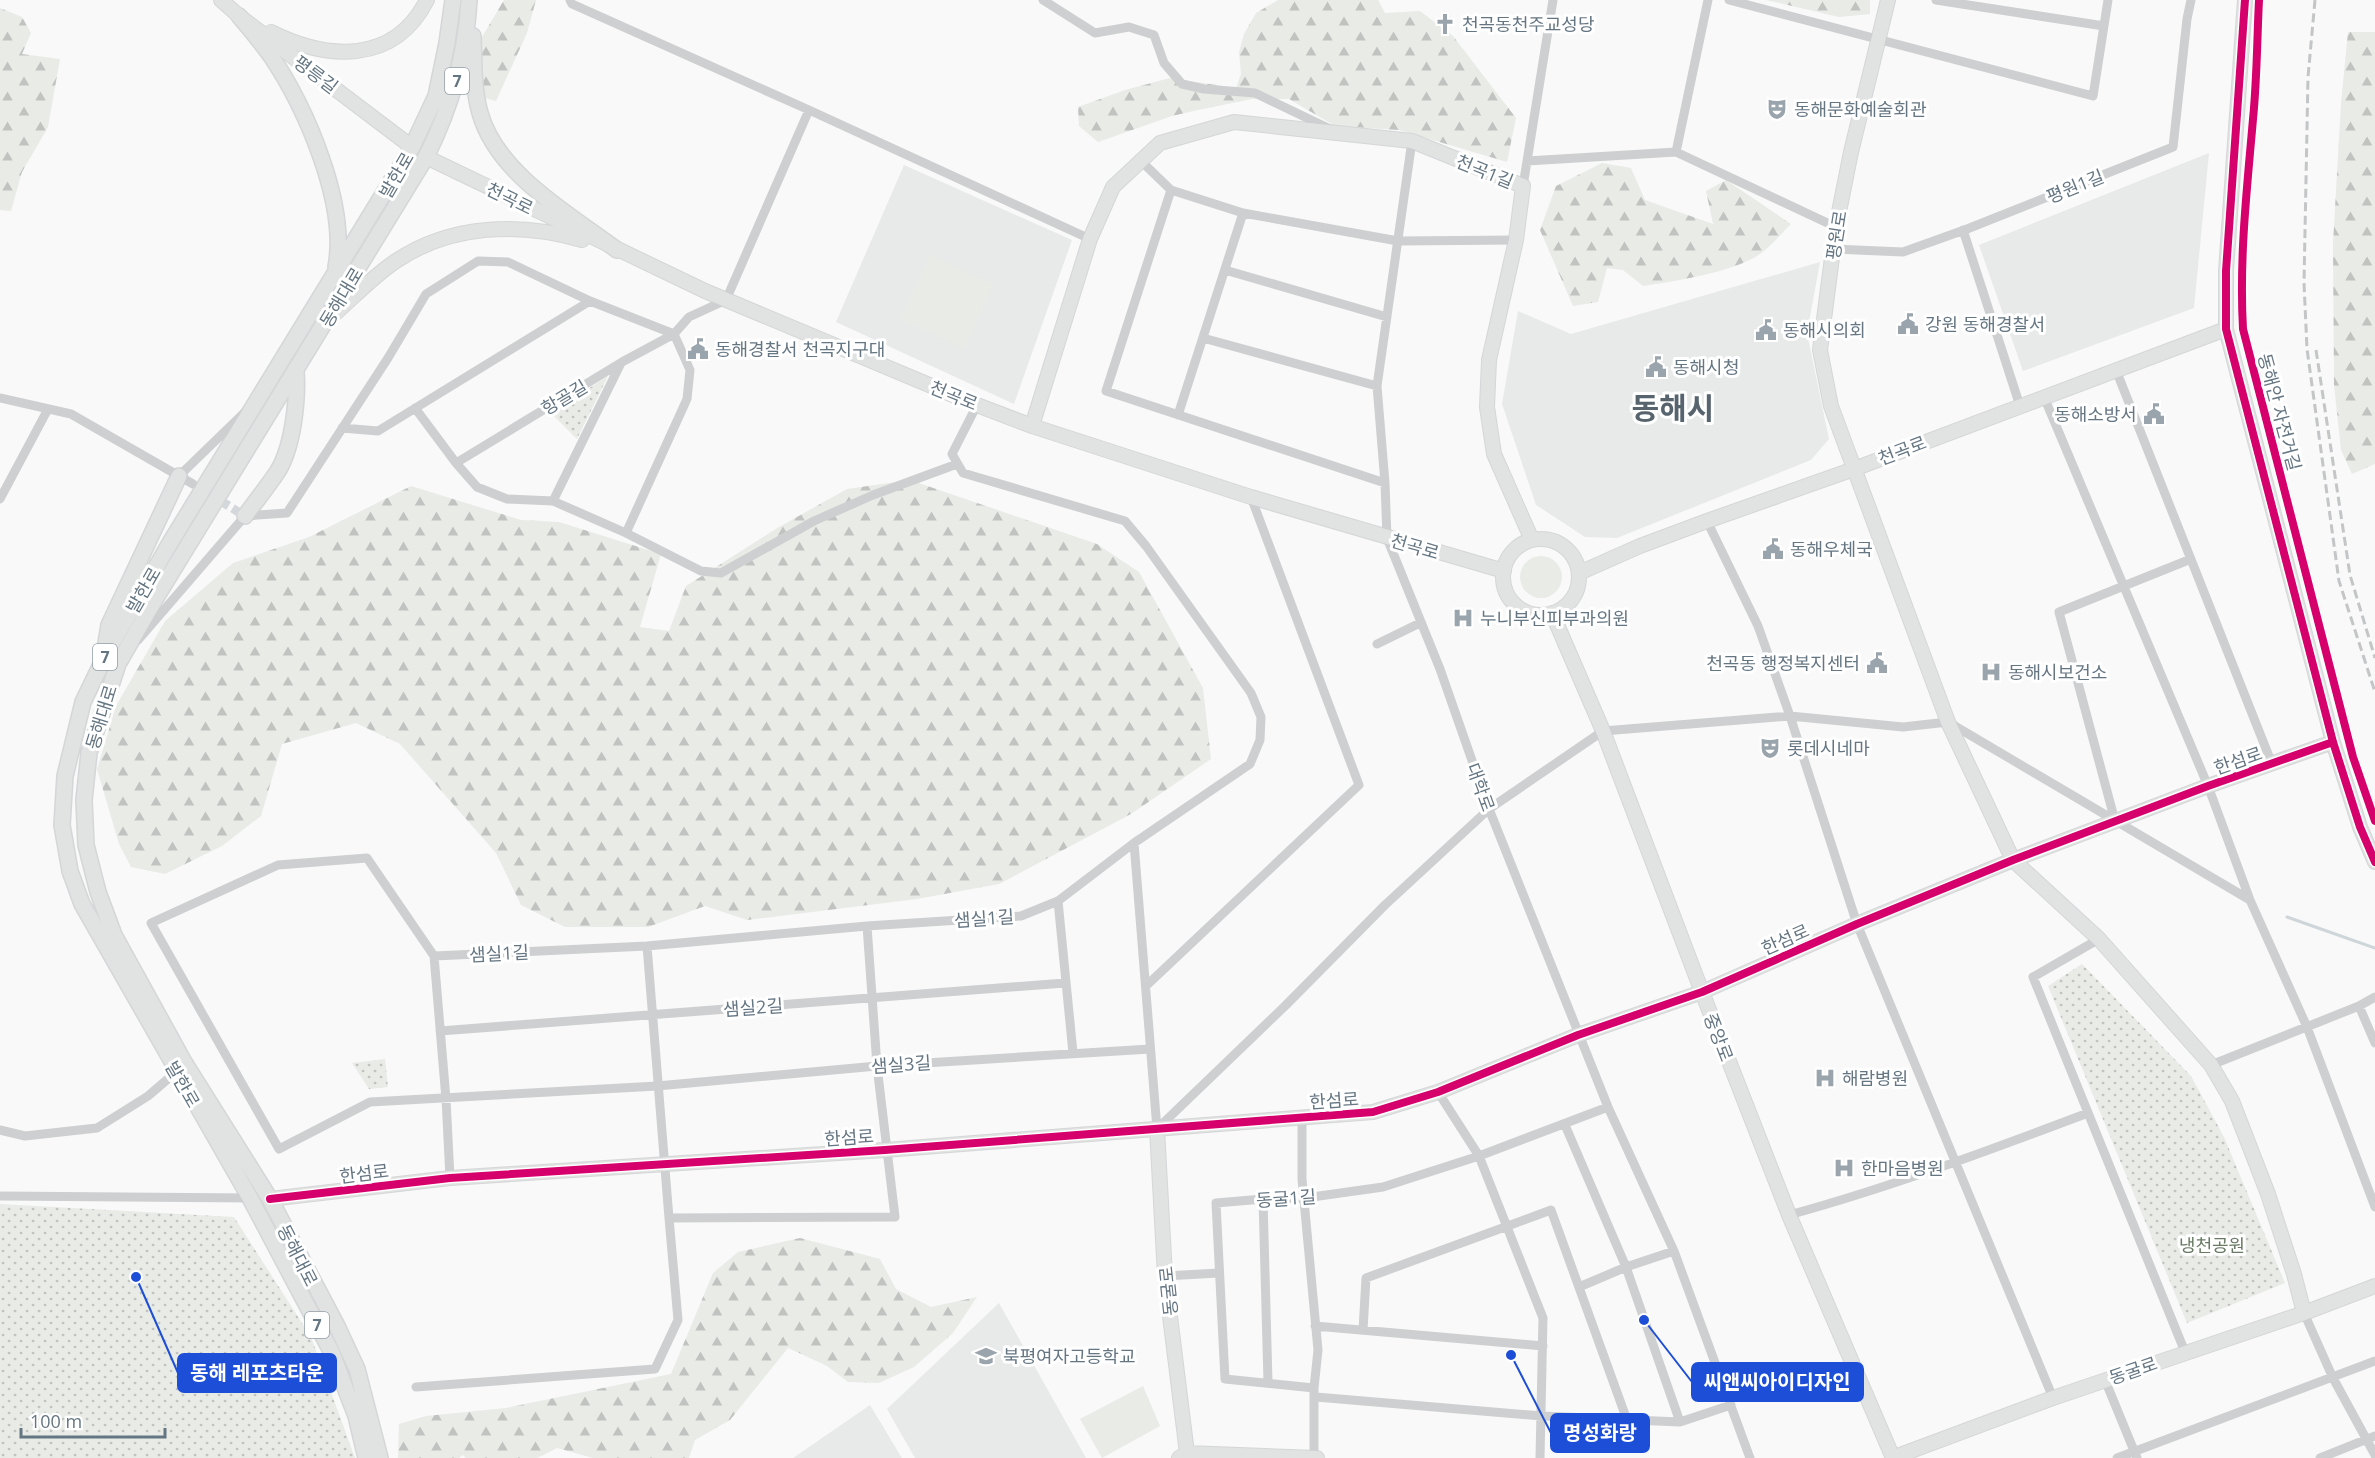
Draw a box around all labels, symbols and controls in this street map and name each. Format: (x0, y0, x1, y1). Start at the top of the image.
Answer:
church icon: 천곡동천주교성당 (1433, 12, 1457, 36)
place label: 천곡동천주교성당 (1462, 12, 1594, 36)
street label: 평릉길 (289, 49, 343, 99)
road number: 7 (445, 68, 469, 94)
theatre icon: 동해문화예술회관 (1765, 97, 1789, 121)
place label: 동해문화예술회관 (1794, 97, 1927, 121)
street label: 발한로 (373, 147, 419, 203)
street label: 천곡1길 (1453, 149, 1517, 193)
street label: 평원1길 (2043, 164, 2107, 208)
street label: 천곡로 (482, 176, 538, 220)
street label: 평원로 (1820, 209, 1852, 261)
street label: 동해대로 (314, 262, 368, 332)
public building icon: 강원 동해경찰서 (1896, 312, 1920, 336)
place label: 강원 동해경찰서 (1925, 312, 2046, 336)
public building icon: 동해시의회 (1754, 318, 1778, 342)
place label: 동해시의회 (1783, 318, 1866, 342)
public building icon: 동해경찰서 천곡지구대 (686, 337, 710, 361)
place label: 동해경찰서 천곡지구대 (715, 337, 885, 361)
street label: 동해안 자전거길 (2253, 351, 2307, 473)
public building icon: 동해시청 (1644, 355, 1668, 379)
place label: 동해시청 (1673, 355, 1739, 379)
street label: 항골길 (537, 374, 591, 420)
street label: 천곡로 (926, 375, 982, 415)
district label: 동해시 (1632, 387, 1714, 428)
place label: 동해소방서 (2054, 402, 2137, 426)
public building icon: 동해소방서 (2142, 402, 2166, 426)
street label: 천곡로 (1875, 430, 1929, 470)
street label: 천곡로 (1388, 528, 1442, 564)
public building icon: 동해우체국 (1761, 537, 1785, 561)
place label: 동해우체국 (1790, 537, 1873, 561)
street label: 발한로 (120, 562, 166, 618)
hospital icon: 누니부신피부과의원 (1451, 606, 1475, 630)
place label: 누니부신피부과의원 (1480, 606, 1629, 630)
road number: 7 (93, 644, 117, 670)
place label: 천곡동 행정복지센터 (1706, 651, 1860, 675)
public building icon: 천곡동 행정복지센터 (1865, 651, 1889, 675)
hospital icon: 동해시보건소 (1979, 660, 2003, 684)
place label: 동해시보건소 (2008, 660, 2107, 684)
street label: 동해대로 (80, 682, 122, 752)
theatre icon: 롯데시네마 (1758, 736, 1782, 760)
place label: 롯데시네마 (1787, 736, 1870, 760)
street label: 한섬로 (2211, 741, 2265, 779)
street label: 대학로 (1461, 760, 1501, 814)
street label: 샘실1길 (953, 904, 1015, 932)
street label: 한섬로 (1757, 918, 1813, 960)
street label: 샘실1길 (468, 939, 530, 967)
street label: 샘실2길 (722, 993, 784, 1021)
street label: 중앙로 (1699, 1010, 1739, 1064)
street label: 샘실3길 (870, 1050, 932, 1078)
street label: 발한로 (160, 1056, 206, 1112)
hospital icon: 해람병원 (1813, 1066, 1837, 1090)
place label: 해람병원 (1842, 1066, 1908, 1090)
street label: 한섬로 (1308, 1086, 1360, 1114)
street label: 한섬로 (823, 1123, 875, 1151)
hospital icon: 한마음병원 (1832, 1156, 1856, 1180)
place label: 한마음병원 (1861, 1156, 1944, 1180)
street label: 한섬로 (338, 1158, 390, 1188)
street label: 동굴1길 (1255, 1184, 1317, 1212)
street label: 동해대로 (272, 1220, 324, 1290)
park label: 냉천공원 (2179, 1233, 2245, 1257)
street label: 동굴로 (1153, 1265, 1183, 1317)
road number: 7 (305, 1312, 329, 1338)
school or university icon: 북평여자고등학교 (974, 1344, 998, 1368)
place label: 북평여자고등학교 (1003, 1344, 1135, 1368)
street label: 동굴로 (2106, 1351, 2160, 1389)
callout: 동해 레포츠타운 (178, 1354, 336, 1392)
text: 동해 레포츠타운 (190, 1359, 324, 1386)
callout: 씨앤씨아이디자인 (1692, 1363, 1863, 1401)
text: 씨앤씨아이디자인 (1703, 1368, 1851, 1395)
scale bar (21, 1401, 165, 1439)
text: 100 m (30, 1409, 82, 1433)
callout: 명성화랑 (1551, 1414, 1649, 1452)
text: 명성화랑 (1563, 1419, 1637, 1446)

